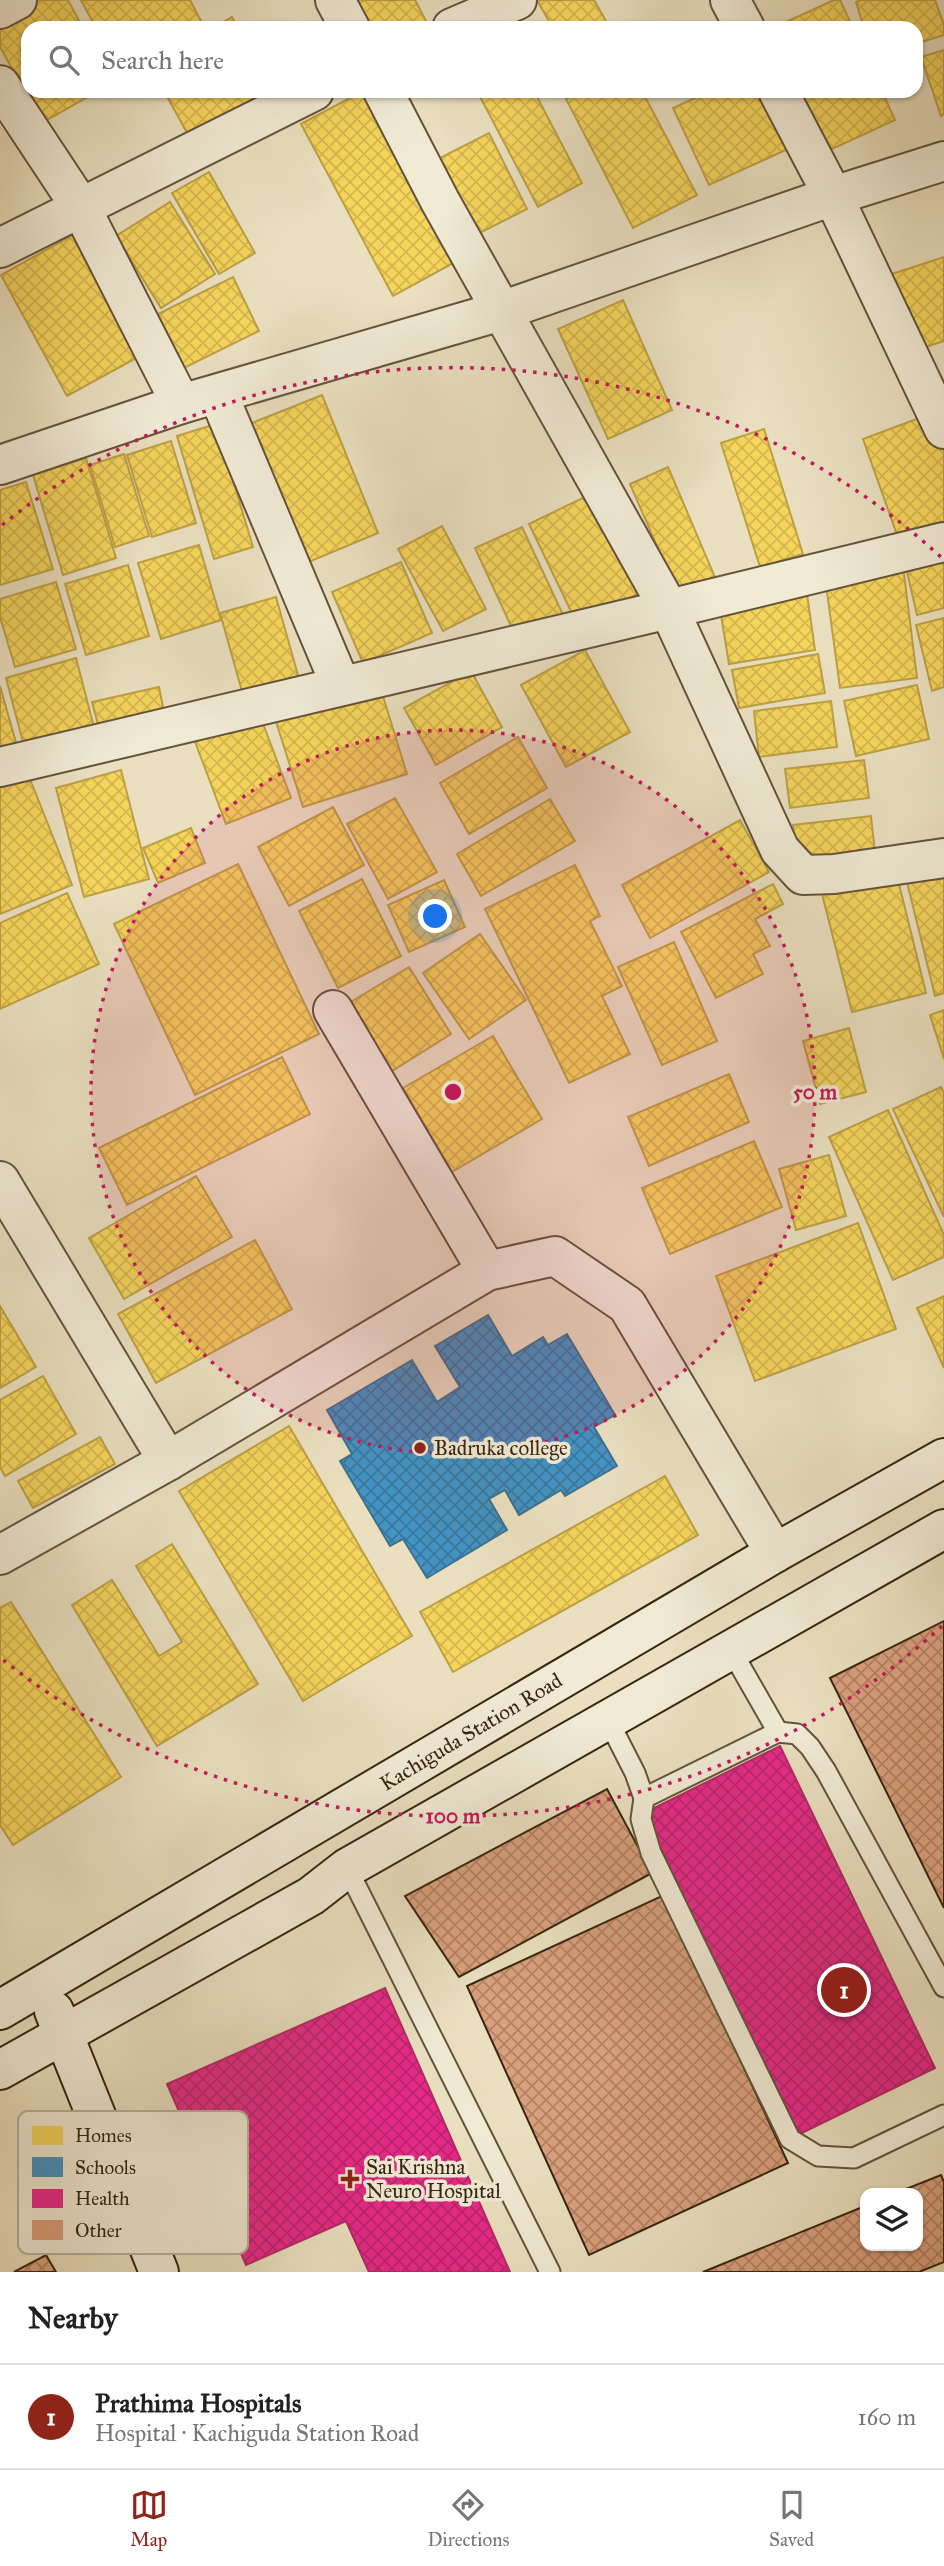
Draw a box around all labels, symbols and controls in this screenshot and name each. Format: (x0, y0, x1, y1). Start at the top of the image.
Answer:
search box (21, 21, 923, 98)
icon: search (45, 41, 83, 79)
text: Search here (101, 44, 224, 76)
your location (418, 899, 452, 933)
text: 50 m (793, 1079, 837, 1105)
centre of rings (441, 1080, 465, 1104)
place label: Badruka college (434, 1435, 568, 1461)
marker: Badruka college (412, 1440, 428, 1456)
street label: Kachiguda Station Road (375, 1667, 567, 1797)
text: 100 m (426, 1803, 481, 1829)
pin: 1 (821, 1964, 867, 2016)
legend (18, 2111, 248, 2254)
text: Homes (75, 2124, 132, 2147)
place label: Sai Krishna Neuro Hospital (366, 2154, 501, 2204)
text: Schools (75, 2156, 136, 2179)
marker: Sai Krishna Neuro Hospital (340, 2169, 360, 2189)
text: Health (75, 2187, 130, 2210)
map controls (860, 2188, 923, 2251)
button: layers (860, 2188, 923, 2251)
text: Other (75, 2219, 123, 2242)
text: Nearby (28, 2300, 118, 2336)
text: Prathima Hospitals (95, 2387, 301, 2419)
text: 1 (46, 2403, 56, 2431)
text: 160 m (858, 2403, 916, 2431)
text: Hospital · Kachiguda Station Road (95, 2419, 419, 2447)
tab: Map (130, 2486, 168, 2551)
tab: Directions (427, 2486, 509, 2551)
tab: Saved (769, 2486, 814, 2551)

